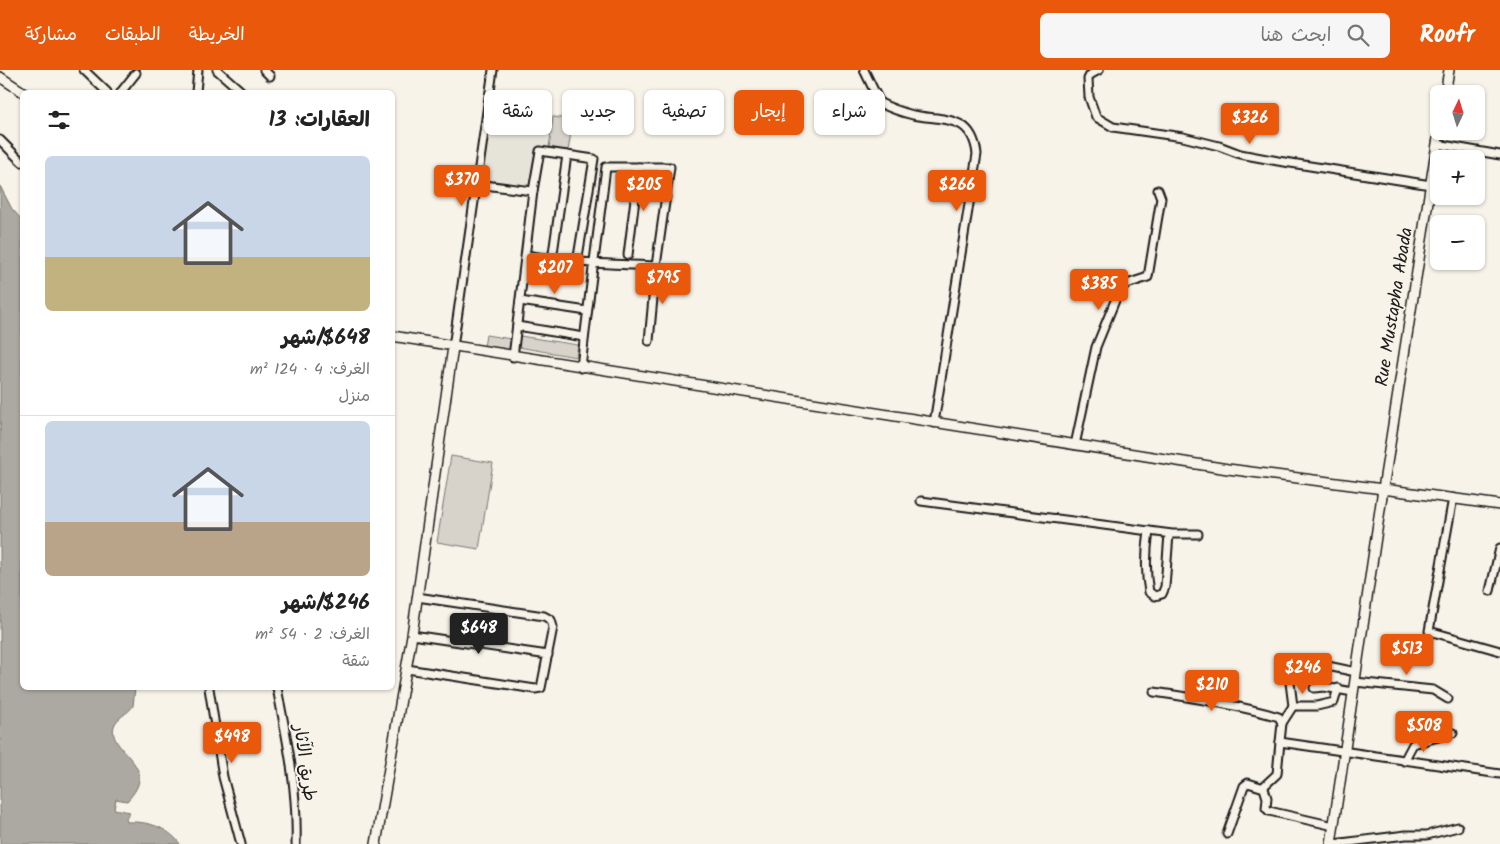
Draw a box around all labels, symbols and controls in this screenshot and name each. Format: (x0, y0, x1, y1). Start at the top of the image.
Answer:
search box (1040, 13, 1390, 58)
text: Roofr (1420, 16, 1475, 55)
text: مشاركة (25, 21, 77, 50)
text: الطبقات (105, 21, 161, 50)
text: الخريطة (189, 21, 245, 50)
text: ابحث هنا (1260, 21, 1332, 51)
icon: search (1344, 21, 1372, 49)
north arrow (1430, 85, 1485, 140)
map controls (1430, 85, 1485, 270)
chip: شقة (484, 90, 552, 135)
chip: جديد (562, 90, 634, 135)
chip: تصفية (644, 90, 724, 135)
chip: إيجار (734, 90, 804, 135)
chip: شراء (814, 90, 885, 135)
pin: $326 (1220, 102, 1280, 145)
text: العقارات: 13 (269, 104, 370, 137)
icon: filters (45, 106, 73, 134)
text: $326 (1232, 106, 1268, 131)
button: + (1430, 150, 1485, 205)
pin: $370 (432, 164, 492, 207)
text: $370 (445, 168, 479, 193)
pin: $205 (614, 170, 674, 212)
pin: $266 (927, 170, 987, 212)
text: $205 (626, 173, 662, 198)
text: $266 (939, 173, 975, 198)
icon: home (163, 188, 253, 278)
button: − (1430, 215, 1485, 270)
street label: Rue Mustapha Abada (1368, 225, 1422, 389)
pin: $207 (525, 252, 585, 295)
text: $207 (538, 256, 572, 281)
pin: $795 (633, 262, 693, 305)
text: $795 (646, 266, 680, 291)
pin: $385 (1069, 268, 1129, 311)
text: $385 (1081, 272, 1117, 297)
text: $648/شهر (282, 322, 370, 355)
text: الغرف: 4 · 124 m² (250, 357, 370, 382)
text: منزل (338, 384, 370, 409)
icon: home (163, 454, 253, 544)
text: $246/شهر (282, 587, 370, 620)
pin: $648 (449, 612, 509, 655)
text: $648 (461, 616, 497, 641)
text: الغرف: 2 · 54 m² (255, 622, 370, 647)
pin: $513 (1377, 634, 1437, 676)
text: $513 (1391, 637, 1423, 662)
text: شقة (342, 649, 370, 674)
pin: $246 (1273, 652, 1333, 695)
text: $246 (1285, 656, 1321, 681)
pin: $210 (1182, 670, 1242, 712)
text: $210 (1196, 673, 1228, 698)
pin: $508 (1394, 710, 1454, 753)
text: $508 (1406, 714, 1442, 739)
street label: طريق الآثار (284, 721, 324, 803)
pin: $498 (202, 722, 262, 764)
text: $498 (214, 725, 250, 750)

